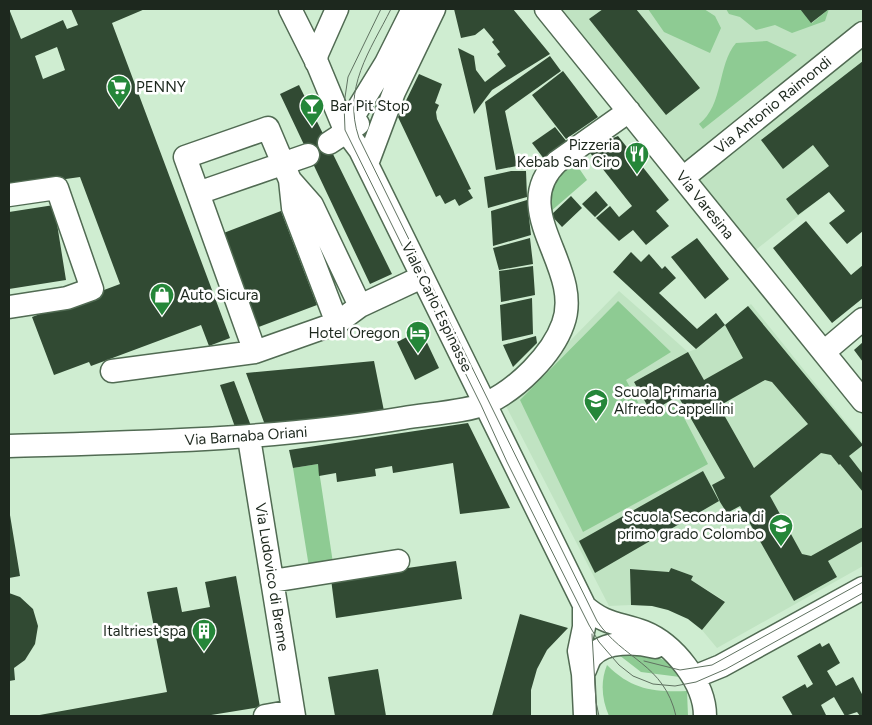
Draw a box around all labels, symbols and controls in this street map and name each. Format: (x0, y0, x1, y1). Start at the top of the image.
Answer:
street label: Via Antonio Raimondi (711, 52, 835, 158)
supermarket icon: PENNY (106, 74, 132, 108)
place label: PENNY (136, 78, 186, 96)
bar icon: Bar Pit Stop (299, 93, 325, 127)
place label: Bar Pit Stop (330, 97, 410, 115)
place label: Pizzeria Kebab San Ciro (517, 136, 620, 171)
restaurant icon: Pizzeria Kebab San Ciro (624, 141, 650, 175)
street label: Via Varesina (672, 167, 738, 243)
street label: Viale Carlo Espinasse (398, 239, 476, 375)
shop icon: Auto Sicura (149, 282, 175, 316)
place label: Auto Sicura (180, 286, 258, 304)
hotel icon: Hotel Oregon (405, 320, 431, 354)
place label: Hotel Oregon (308, 324, 400, 342)
place label: Scuola Primaria Alfredo Cappellini (614, 383, 734, 418)
school or university icon: Scuola Primaria Alfredo Cappellini (583, 388, 609, 422)
street label: Via Barnaba Oriani (184, 423, 308, 449)
street label: Via Ludovico di Breme (251, 502, 293, 652)
place label: Scuola Secondaria di primo grado Colombo (617, 508, 764, 543)
school or university icon: Scuola Secondaria di primo grado Colombo (768, 513, 794, 547)
building icon: Italtriest spa (191, 618, 217, 652)
place label: Italtriest spa (103, 622, 186, 640)

